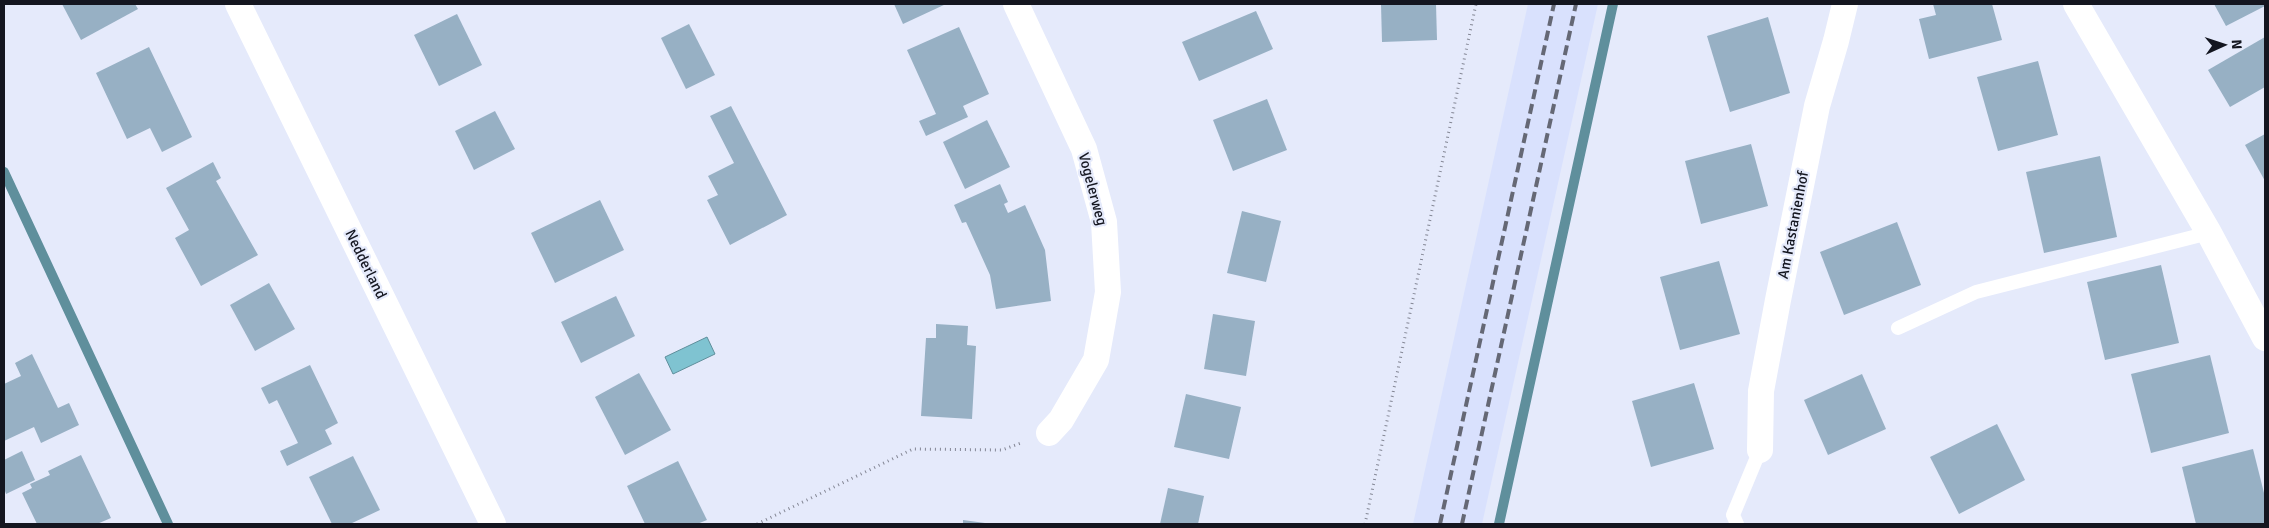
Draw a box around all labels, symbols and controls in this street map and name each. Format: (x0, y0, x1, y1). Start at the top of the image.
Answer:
north arrow (2199, 20, 2249, 70)
text: N (2228, 39, 2245, 50)
street label: Vogelerweg (1075, 151, 1111, 228)
street label: Am Kastanienhof (1774, 169, 1812, 280)
street label: Nedderland (342, 226, 391, 302)

